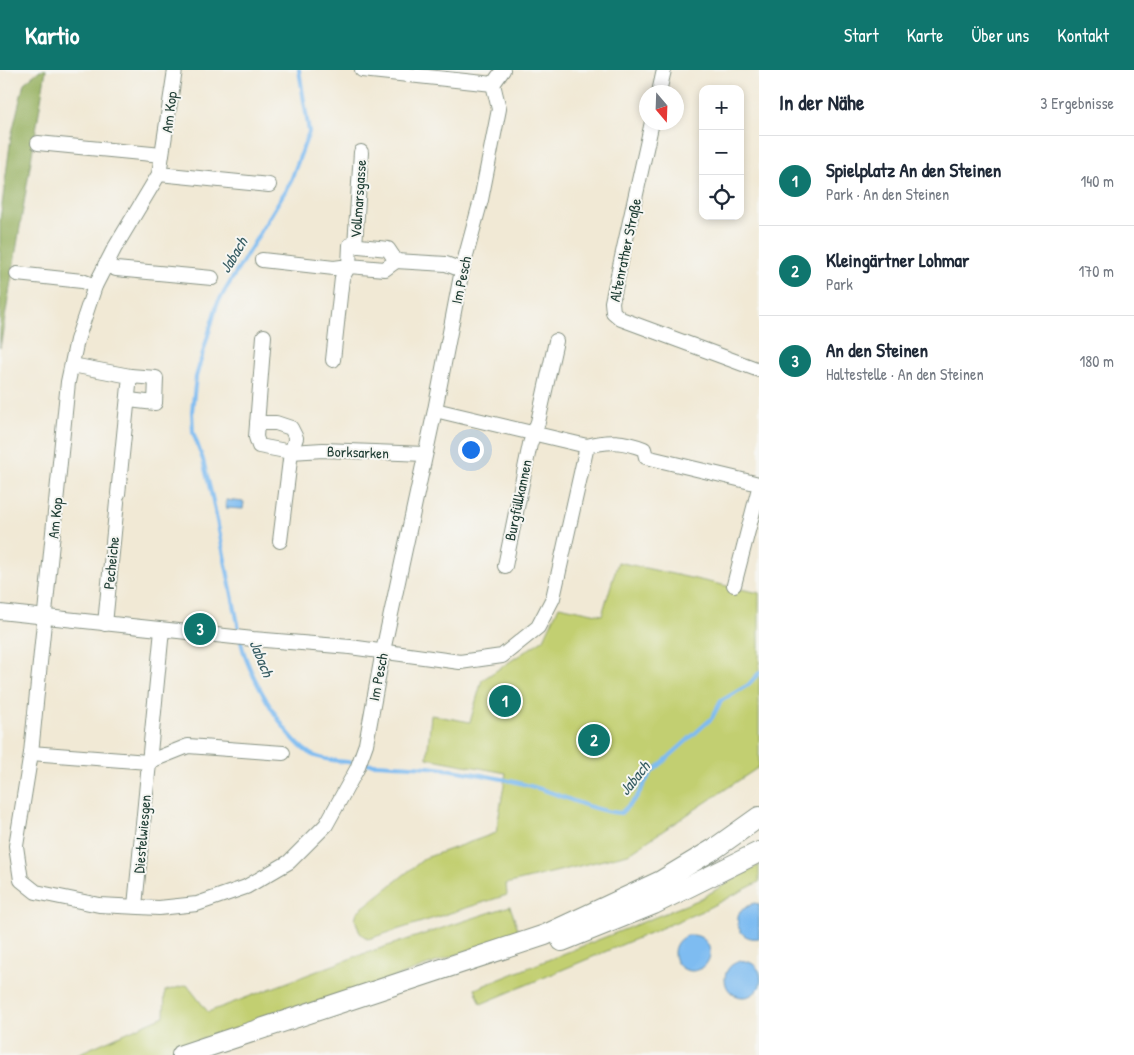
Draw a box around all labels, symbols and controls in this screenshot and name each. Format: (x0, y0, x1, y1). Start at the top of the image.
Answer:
text: Kartio (25, 19, 80, 51)
text: Start (844, 23, 879, 48)
text: Karte (907, 23, 943, 48)
text: Über uns (971, 23, 1029, 48)
text: Kontakt (1057, 23, 1109, 48)
north arrow (639, 85, 684, 130)
map controls (699, 85, 744, 220)
button: + (699, 85, 744, 130)
text: In der Nähe (779, 88, 864, 117)
street label: Am Kop (156, 90, 182, 134)
text: 3 Ergebnisse (1040, 92, 1114, 114)
button: − (699, 130, 744, 175)
text: Spielplatz An den Steinen (826, 157, 1001, 183)
street label: Vollmarsgasse (345, 159, 371, 239)
text: 1 (792, 170, 798, 192)
text: 140 m (1080, 170, 1114, 192)
button: locate (699, 175, 744, 220)
text: Park · An den Steinen (826, 183, 949, 205)
street label: Altenrather Straße (604, 196, 646, 304)
water label: Jabach (214, 232, 253, 277)
text: Kleingärtner Lohmar (826, 247, 969, 273)
street label: Im Pesch (446, 254, 476, 306)
text: 2 (791, 260, 799, 282)
text: 170 m (1079, 260, 1114, 282)
text: Park (826, 273, 853, 295)
text: An den Steinen (826, 337, 928, 363)
text: 3 (791, 350, 799, 372)
text: 180 m (1080, 350, 1114, 372)
text: Haltestelle · An den Steinen (826, 363, 984, 385)
your location (458, 437, 484, 463)
street label: Borksarken (327, 440, 390, 464)
street label: Burgfüllkannen (499, 457, 537, 542)
street label: Am Kop (42, 496, 68, 540)
street label: Pecheiche (98, 536, 124, 590)
pin: 3 (184, 610, 216, 648)
water label: Jabach (245, 636, 280, 681)
street label: Im Pesch (363, 651, 393, 703)
pin: 1 (489, 682, 521, 720)
pin: 2 (578, 721, 610, 759)
water label: Jabach (613, 755, 655, 800)
street label: Diestelwiesgen (128, 794, 156, 874)

